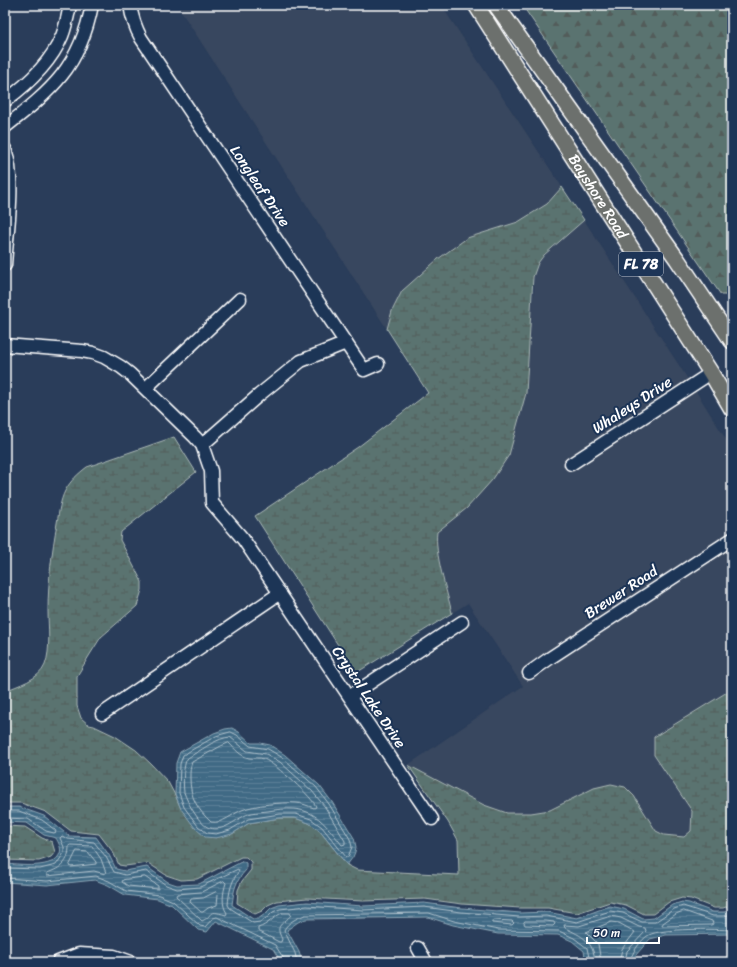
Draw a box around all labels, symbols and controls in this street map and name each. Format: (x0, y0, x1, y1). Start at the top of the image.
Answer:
street label: Longleaf Drive (223, 140, 297, 233)
street label: Bayshore Road (561, 149, 636, 245)
road number: FL 78 (619, 252, 663, 276)
street label: Whaleys Drive (587, 369, 678, 441)
street label: Brewer Road (579, 558, 664, 626)
street label: Crystal Lake Drive (325, 640, 413, 754)
scale bar (587, 919, 659, 945)
text: 50 m (593, 922, 620, 944)

